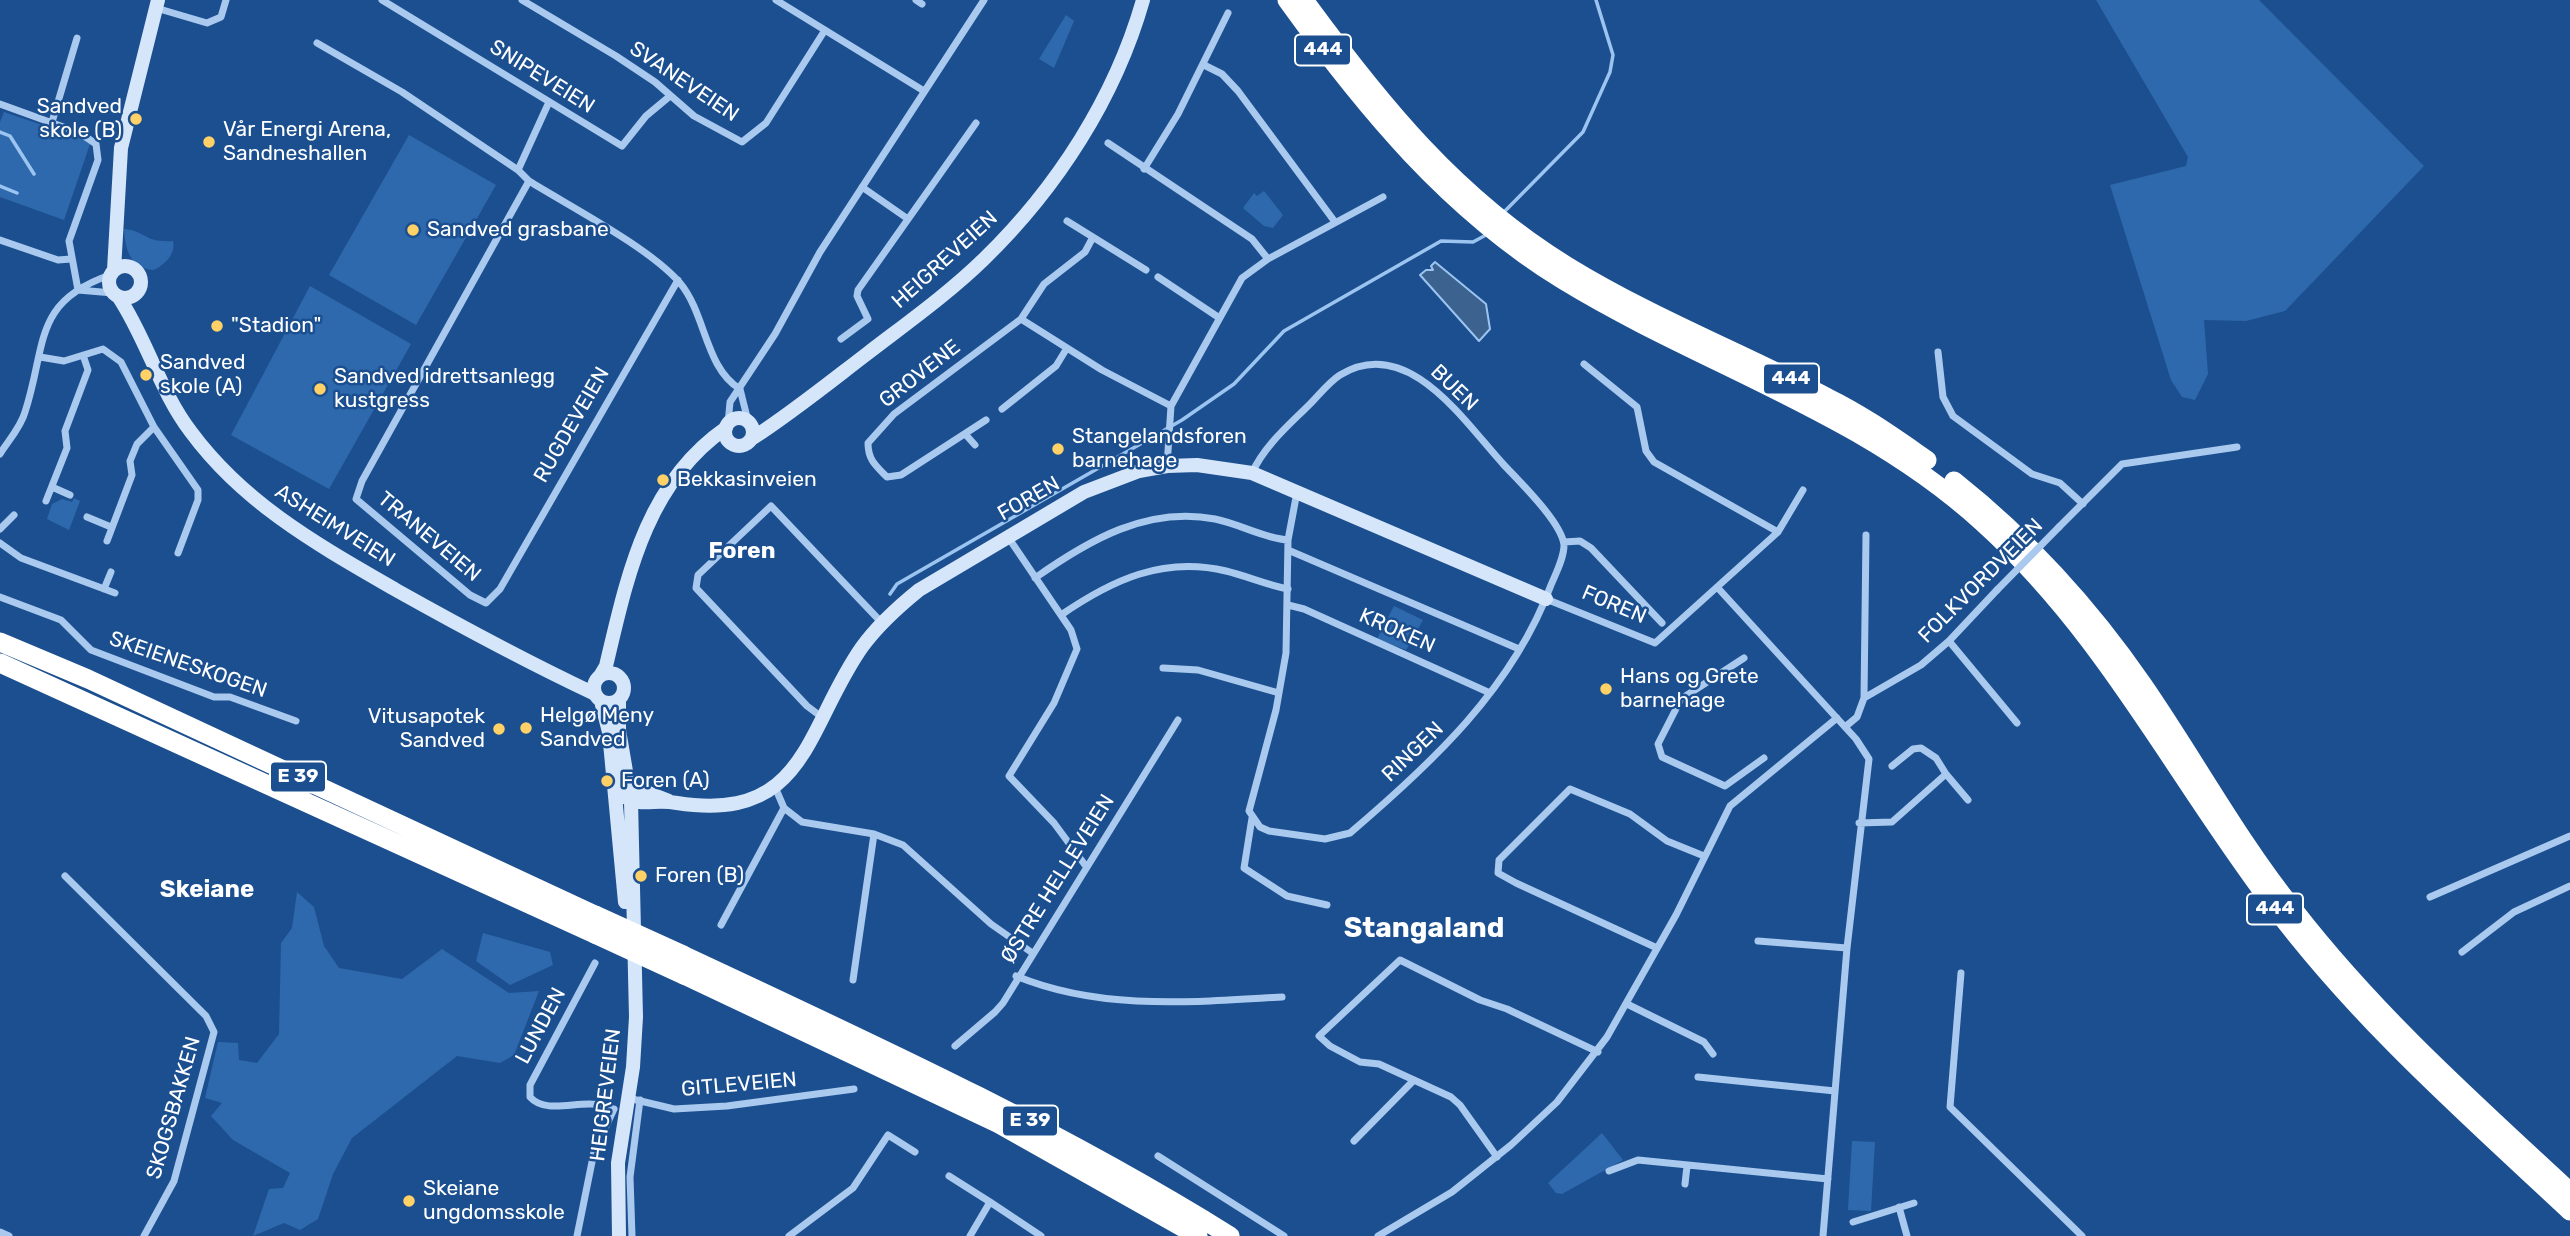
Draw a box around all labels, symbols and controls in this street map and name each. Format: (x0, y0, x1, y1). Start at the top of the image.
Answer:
road number: 444 (1295, 34, 1351, 66)
street label: SNIPEVEIEN (485, 35, 599, 119)
street label: SVANEVEIEN (625, 36, 743, 128)
place label: Sandved skole (B) (37, 94, 122, 144)
marker: Sandved skole (B) (128, 111, 144, 127)
place label: Vår Energi Arena, Sandneshallen (223, 117, 391, 167)
marker: Vår Energi Arena, Sandneshallen (201, 134, 217, 150)
street label: HEIGREVEIEN (887, 206, 1003, 314)
place label: Sandved grasbane (427, 217, 609, 243)
marker: Sandved grasbane (405, 222, 421, 238)
place label: "Stadion" (231, 313, 321, 339)
marker: "Stadion" (209, 318, 225, 334)
street label: GROVENE (875, 335, 965, 413)
place label: Sandved skole (A) (160, 350, 245, 400)
street label: BUEN (1425, 359, 1483, 417)
street label: RUGDEVEIEN (529, 363, 615, 487)
place label: Sandved idrettsanlegg kustgress (334, 364, 555, 414)
road number: 444 (1763, 364, 1819, 394)
marker: Sandved skole (A) (138, 367, 154, 383)
marker: Sandved idrettsanlegg kustgress (312, 381, 328, 397)
place label: Stangelandsforen barnehage (1072, 424, 1247, 474)
marker: Stangelandsforen barnehage (1050, 441, 1066, 457)
place label: Bekkasinveien (677, 467, 817, 493)
street label: FOREN (993, 471, 1065, 527)
marker: Bekkasinveien (655, 472, 671, 488)
street label: ASHEIMVEIEN (270, 479, 400, 573)
street label: TRANEVEIEN (372, 487, 486, 587)
street label: FOLKVORDVEIEN (1913, 513, 2049, 649)
district label: Foren (709, 537, 775, 565)
street label: FOREN (1578, 580, 1650, 630)
street label: KROKEN (1355, 603, 1439, 659)
street label: SKEIENESKOGEN (106, 626, 270, 704)
place label: Hans og Grete barnehage (1620, 664, 1759, 714)
marker: Hans og Grete barnehage (1598, 681, 1614, 697)
place label: Helgø Meny Sandved (540, 703, 654, 753)
place label: Vitusapotek Sandved (368, 704, 485, 754)
street label: RINGEN (1377, 717, 1449, 787)
marker: Helgø Meny Sandved (518, 720, 534, 736)
marker: Vitusapotek Sandved (491, 721, 507, 737)
road number: E 39 (270, 762, 326, 792)
place label: Foren (A) (621, 768, 710, 794)
marker: Foren (A) (599, 773, 615, 789)
street label: ØSTRE HELLEVEIEN (996, 790, 1120, 968)
place label: Foren (B) (655, 863, 744, 889)
marker: Foren (B) (633, 868, 649, 884)
district label: Skeiane (160, 876, 254, 904)
road number: 444 (2247, 894, 2303, 925)
district label: Stangaland (1344, 912, 1504, 946)
street label: LUNDEN (510, 984, 572, 1068)
street label: HEIGREVEIEN (585, 1027, 627, 1163)
street label: SKOGSBAKKEN (142, 1034, 206, 1182)
street label: GITLEVEIEN (680, 1067, 798, 1103)
road number: E 39 (1002, 1106, 1058, 1136)
place label: Skeiane ungdomsskole (423, 1176, 565, 1226)
marker: Skeiane ungdomsskole (401, 1193, 417, 1209)

